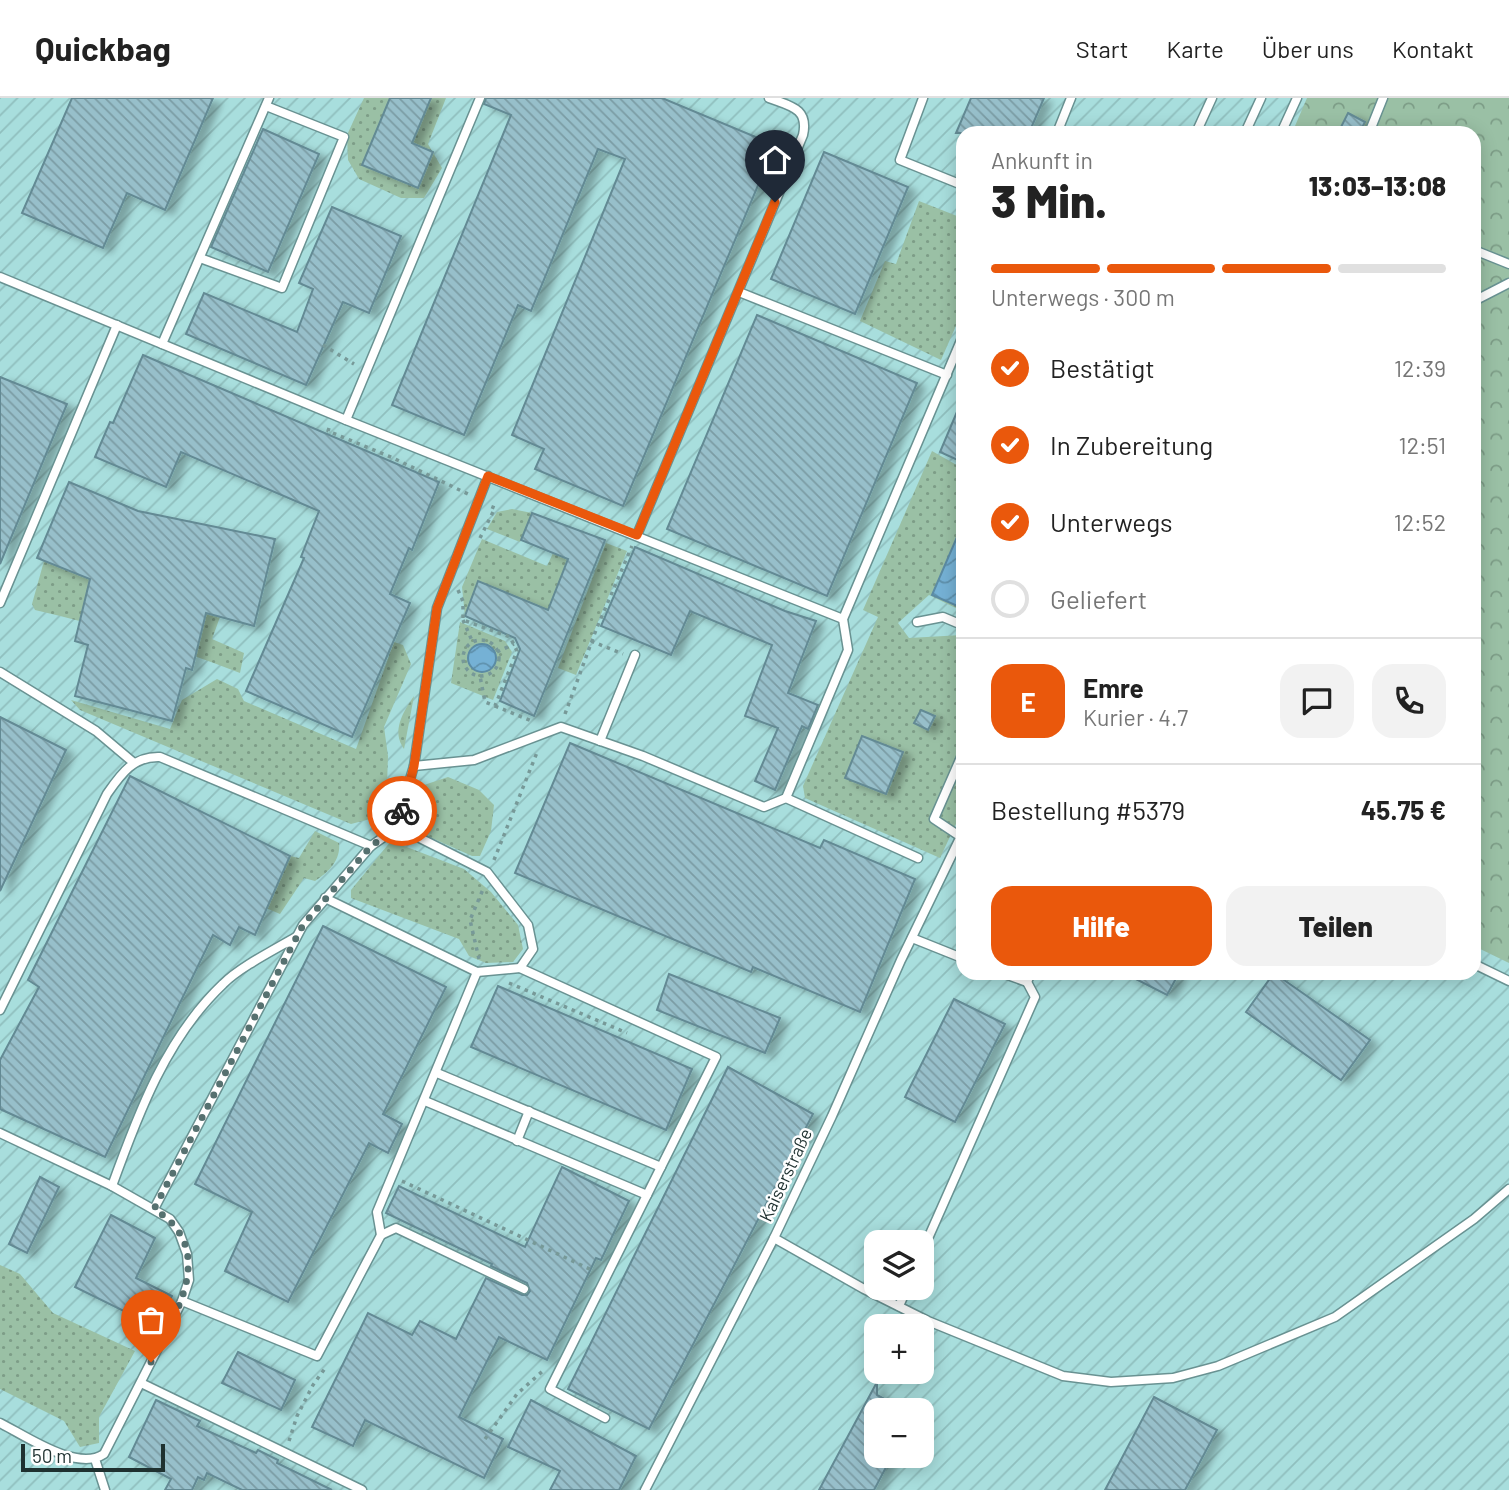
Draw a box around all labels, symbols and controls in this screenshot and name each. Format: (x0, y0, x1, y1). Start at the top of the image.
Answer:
text: Quickbag (35, 28, 171, 68)
text: Start (1076, 34, 1129, 63)
text: Karte (1167, 34, 1224, 63)
text: Über uns (1262, 34, 1354, 63)
text: Kontakt (1392, 34, 1474, 63)
pin (745, 130, 805, 202)
icon: home (756, 141, 794, 179)
text: Ankunft in (991, 146, 1093, 174)
text: 13:03–13:08 (1309, 170, 1446, 201)
text: 3 Min. (991, 172, 1107, 227)
text: Unterwegs · 300 m (991, 283, 1175, 311)
icon: check (991, 349, 1029, 387)
text: Bestätigt (1050, 352, 1155, 383)
text: 12:39 (1394, 354, 1446, 382)
icon: check (991, 426, 1029, 464)
text: In Zubereitung (1050, 429, 1213, 460)
text: 12:51 (1399, 431, 1446, 459)
icon: check (991, 503, 1029, 541)
text: Unterwegs (1050, 506, 1172, 537)
text: 12:52 (1394, 508, 1446, 536)
text: Geliefert (1050, 583, 1147, 614)
button: chat (1280, 664, 1354, 738)
button: phone (1372, 664, 1446, 738)
text: Emre (1083, 672, 1144, 703)
text: E (1020, 686, 1036, 717)
text: Kurier · 4.7 (1083, 703, 1188, 731)
courier (367, 776, 437, 846)
icon: bike (383, 792, 421, 830)
text: Bestellung #5379 (991, 794, 1185, 825)
text: 45.75 € (1361, 794, 1446, 825)
button: Hilfe (991, 886, 1212, 966)
button: Teilen (1226, 886, 1446, 966)
street label: Kaiserstraße (754, 1125, 816, 1225)
map controls (864, 1230, 934, 1468)
button: layers (864, 1230, 934, 1300)
pin (121, 1290, 181, 1362)
icon: bag (132, 1301, 170, 1339)
button: + (864, 1314, 934, 1384)
button: − (864, 1398, 934, 1468)
scale bar (21, 1441, 164, 1473)
text: 50 m (32, 1444, 72, 1467)

